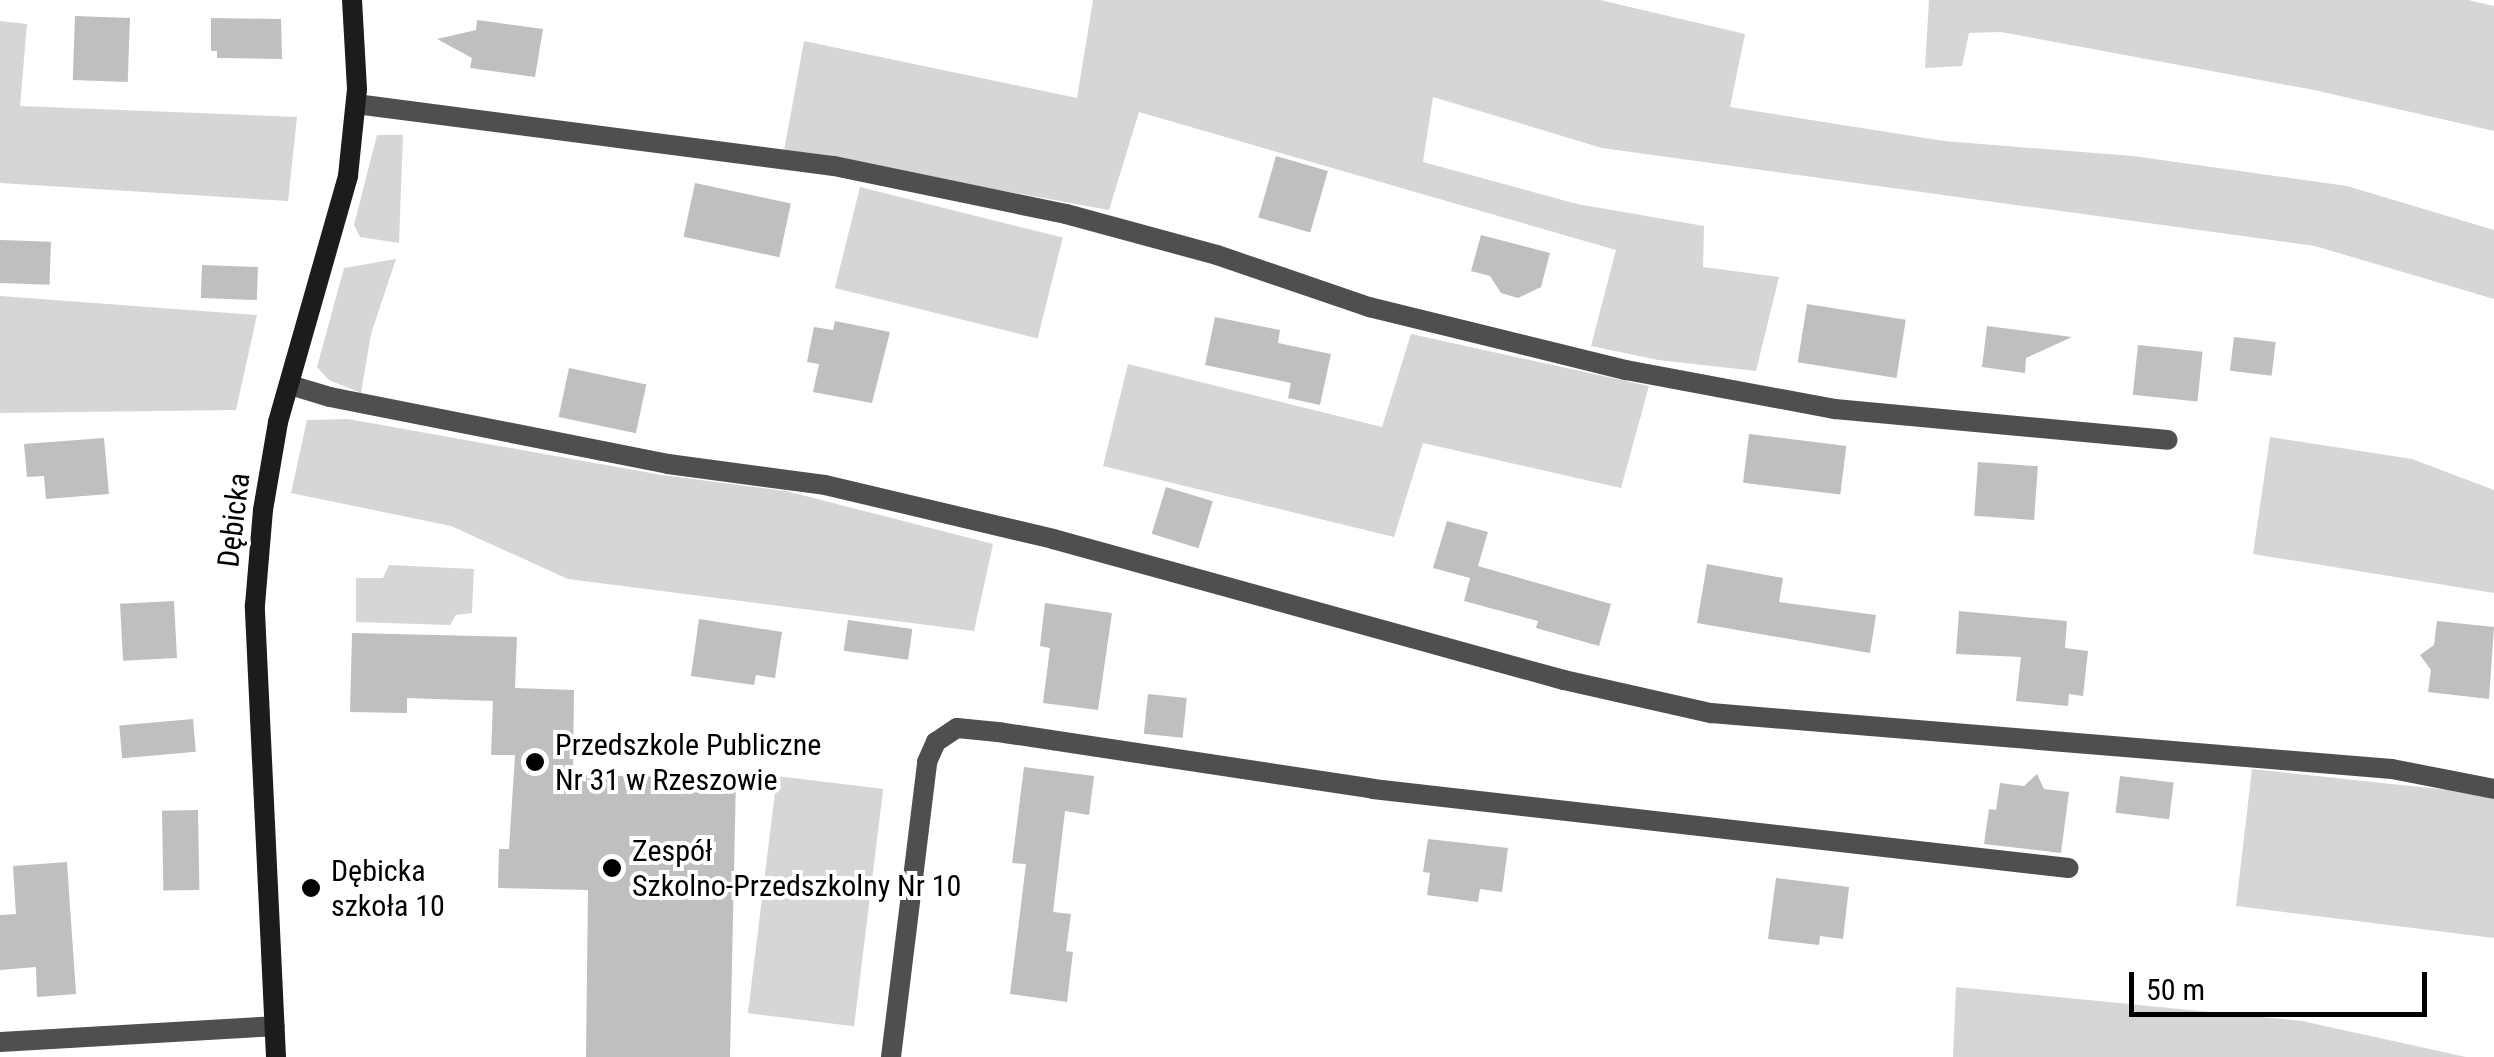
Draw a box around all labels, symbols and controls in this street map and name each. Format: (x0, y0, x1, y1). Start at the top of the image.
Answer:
street label: Dębicka (210, 471, 258, 569)
place label: Przedszkole Publiczne Nr 31 w Rzeszowie (555, 727, 821, 798)
marker: Przedszkole Publiczne Nr 31 w Rzeszowie (524, 751, 546, 773)
place label: Zespół Szkolno-Przedszkolny Nr 10 (632, 833, 961, 904)
place label: Dębicka szkoła 10 (331, 853, 445, 924)
marker: Zespół Szkolno-Przedszkolny Nr 10 (601, 857, 623, 879)
marker: Dębicka szkoła 10 (300, 877, 322, 899)
scale bar (2134, 952, 2432, 1014)
text: 50 m (2146, 972, 2205, 1007)

